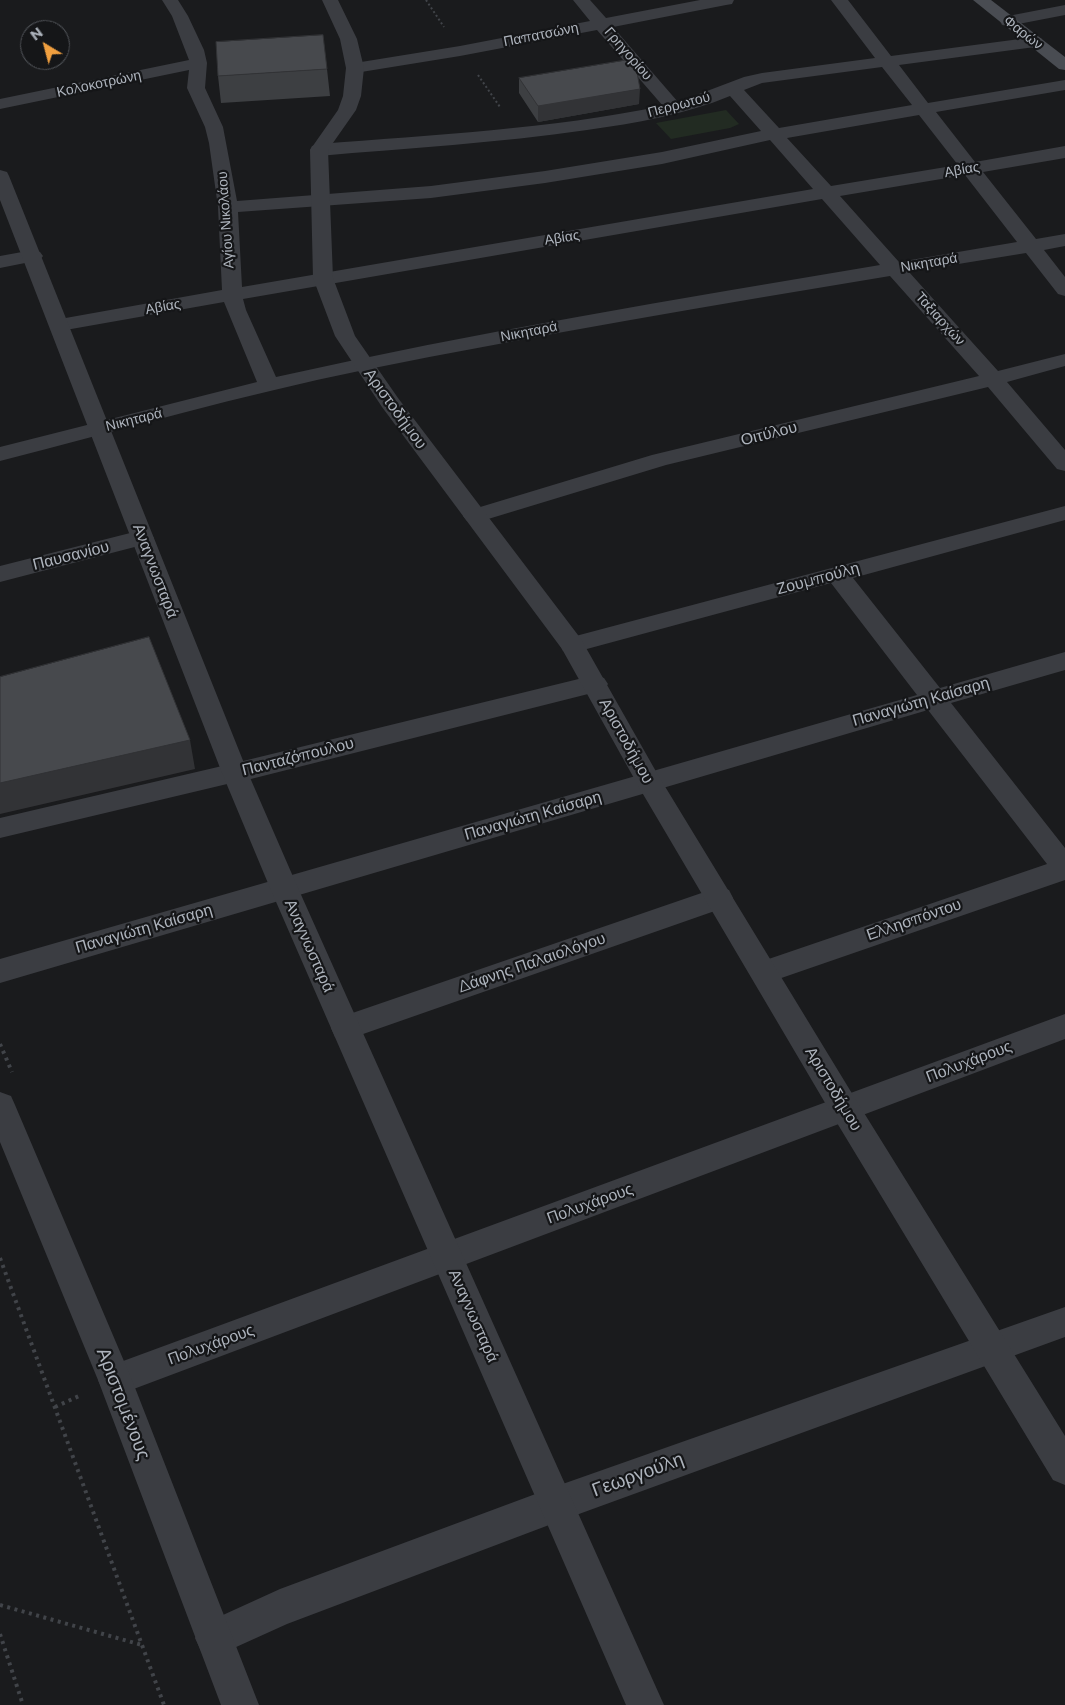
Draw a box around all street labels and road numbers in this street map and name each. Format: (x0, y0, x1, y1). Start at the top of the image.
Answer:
street label: Φαρών (1000, 12, 1046, 54)
street label: Παπατσώνη (502, 19, 580, 51)
street label: Γρηγορίου (600, 24, 656, 84)
street label: Κολοκοτρώνη (55, 67, 143, 101)
street label: Περρωτού (646, 89, 712, 121)
street label: Αβίας (943, 159, 981, 181)
street label: Αγίου Νικολάου (214, 171, 238, 269)
street label: Αβίας (543, 227, 581, 249)
street label: Νικηταρά (899, 250, 959, 276)
street label: Ταξιαρχών (912, 289, 968, 349)
street label: Αβίας (144, 296, 182, 318)
street label: Νικηταρά (499, 318, 559, 346)
street label: Αριστοδήμου (359, 365, 431, 453)
street label: Νικηταρά (104, 405, 164, 435)
street label: Οιτύλου (739, 418, 799, 450)
street label: Αναγνωσταρά (128, 521, 182, 621)
street label: Παυσανίου (31, 537, 111, 575)
street label: Ζουμπούλη (774, 559, 862, 599)
street label: Παναγιώτη Καίσαρη (850, 673, 992, 731)
street label: Αριστοδήμου (595, 695, 657, 787)
street label: Πανταζόπουλου (240, 734, 356, 780)
street label: Παναγιώτη Καίσαρη (462, 787, 604, 845)
street label: Ελλησπόντου (864, 895, 964, 945)
street label: Αναγνωσταρά (280, 897, 338, 995)
street label: Παναγιώτη Καίσαρη (73, 900, 215, 958)
street label: Δάφνης Παλαιολόγου (456, 929, 608, 997)
street label: Πολυχάρους (923, 1037, 1015, 1087)
street label: Αριστοδήμου (800, 1044, 866, 1134)
street label: Πολυχάρους (544, 1180, 636, 1228)
street label: Αναγνωσταρά (444, 1267, 502, 1365)
street label: Πολυχάρους (165, 1321, 257, 1369)
street label: Αριστομένους (91, 1345, 155, 1463)
street label: Γεωργούλη (589, 1448, 687, 1502)

